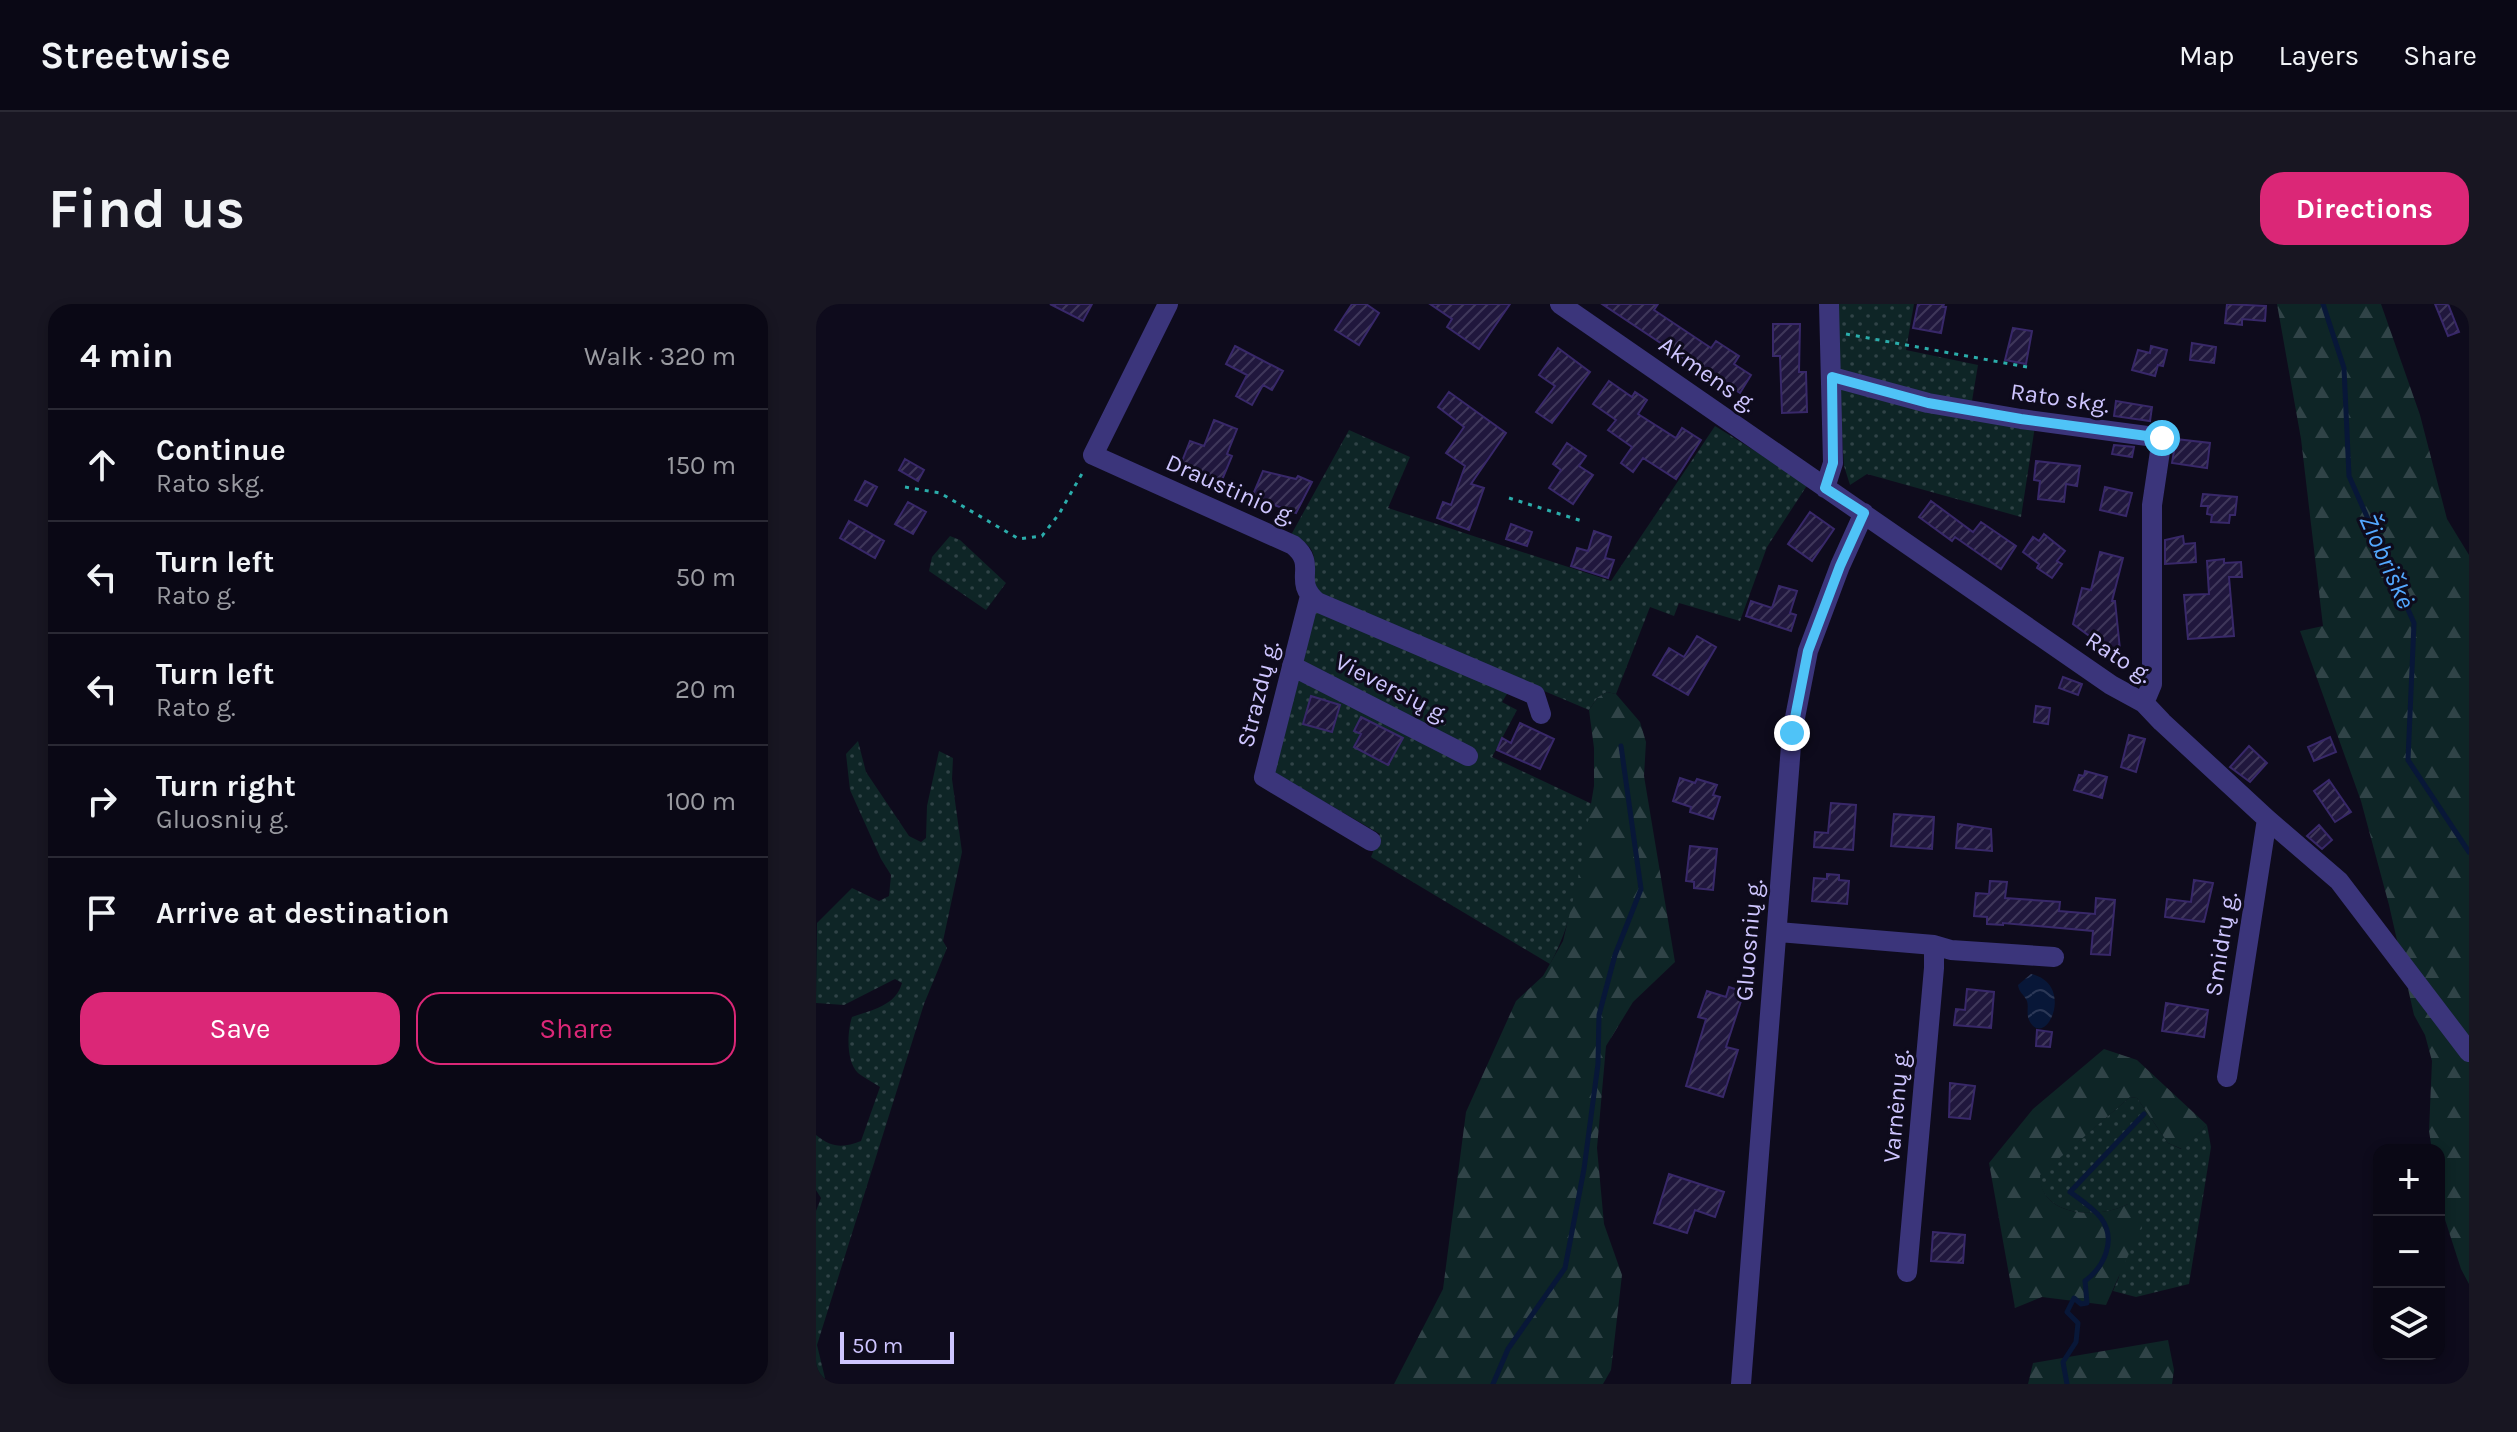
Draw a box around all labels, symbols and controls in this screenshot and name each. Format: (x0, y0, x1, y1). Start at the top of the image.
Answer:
text: Streetwise (40, 33, 231, 78)
text: Map (2179, 39, 2234, 72)
text: Layers (2278, 39, 2359, 72)
text: Share (2403, 39, 2477, 72)
button: Directions (2260, 172, 2469, 245)
text: Find us (48, 176, 245, 241)
street label: Akmens g. (1654, 330, 1762, 418)
text: 4 min (80, 336, 173, 376)
text: Walk · 320 m (584, 341, 736, 372)
street label: Rato skg. (2009, 377, 2111, 419)
route start (2144, 420, 2180, 456)
text: Continue (156, 432, 286, 468)
icon: ahead (80, 443, 124, 487)
street label: Draustinio g. (1162, 448, 1300, 530)
text: 150 m (667, 450, 736, 481)
text: Rato skg. (156, 468, 264, 499)
water label: Žiobriškė (2352, 508, 2423, 613)
text: Turn left (156, 544, 274, 580)
icon: left (80, 555, 124, 599)
text: 50 m (675, 562, 736, 593)
text: Rato g. (156, 580, 236, 611)
street label: Rato g. (2081, 625, 2157, 689)
street label: Strazdų g. (1231, 638, 1285, 750)
street label: Vieversių g. (1330, 647, 1454, 729)
text: Turn left (156, 656, 274, 692)
icon: left (80, 667, 124, 711)
text: 20 m (675, 674, 736, 705)
text: Rato g. (156, 692, 236, 723)
route end (1774, 715, 1810, 751)
text: Turn right (156, 768, 296, 804)
icon: right (80, 779, 124, 823)
text: 100 m (666, 786, 736, 817)
text: Gluosnių g. (156, 804, 288, 835)
street label: Gluosnių g. (1730, 878, 1768, 1002)
street label: Smidrų g. (2199, 890, 2243, 998)
icon: arrive (80, 891, 124, 935)
text: Arrive at destination (156, 895, 450, 931)
button: Save (80, 992, 400, 1065)
button: Share (416, 992, 736, 1065)
street label: Varnėnų g. (1877, 1048, 1915, 1164)
map controls (2373, 1144, 2445, 1360)
button: + (2373, 1144, 2445, 1216)
button: − (2373, 1216, 2445, 1288)
button: layers (2373, 1288, 2445, 1360)
scale bar (840, 1328, 954, 1364)
text: 50 m (852, 1333, 903, 1359)

